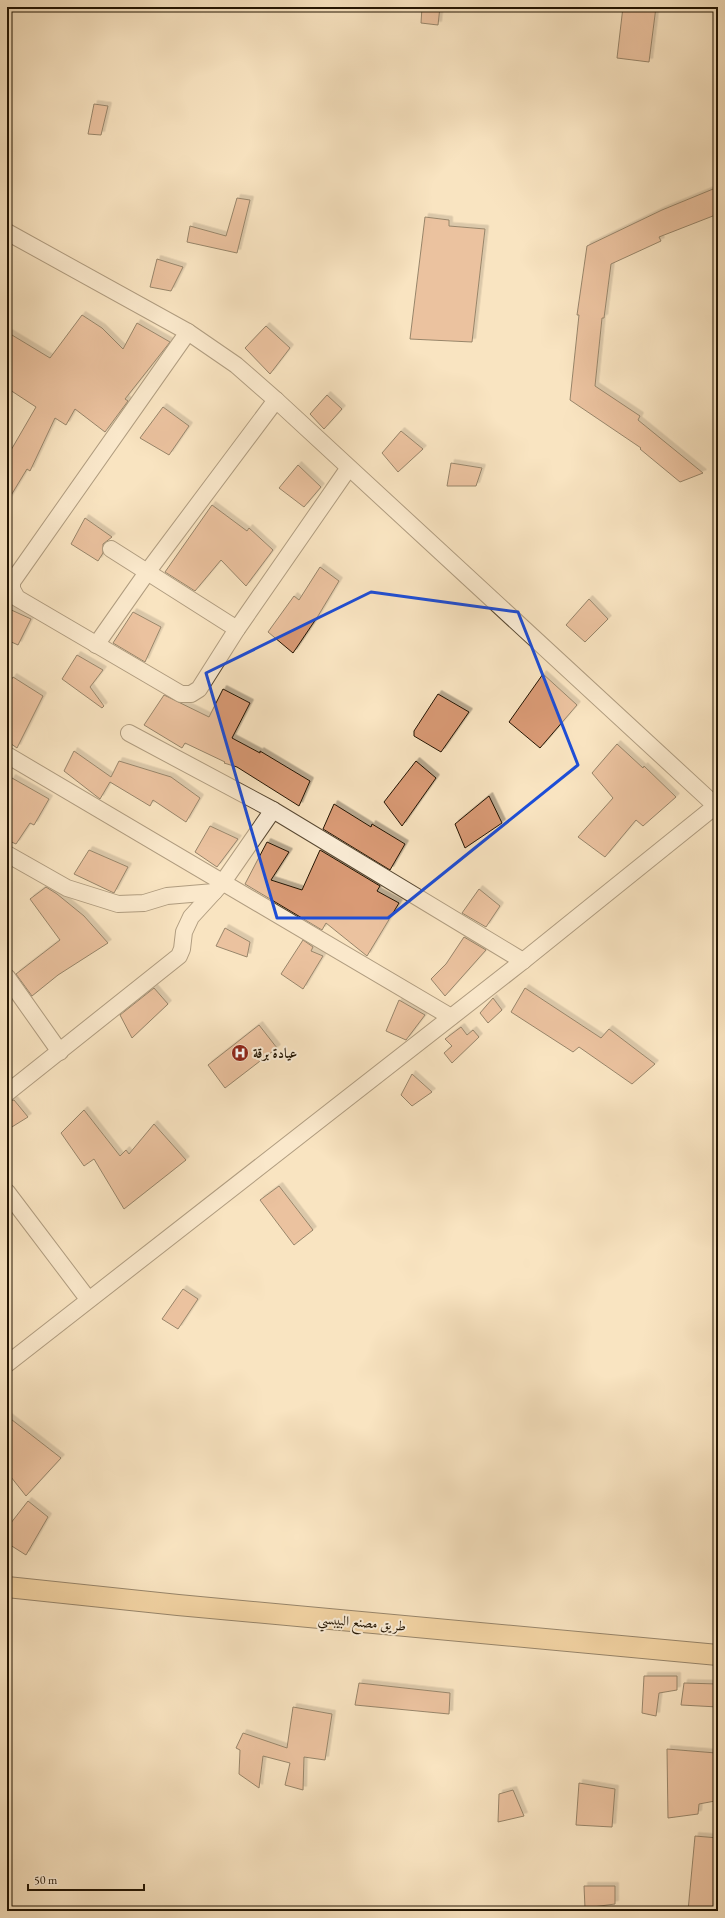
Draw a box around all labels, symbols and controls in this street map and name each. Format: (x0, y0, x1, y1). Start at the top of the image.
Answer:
hospital icon: عيادة برقة (230, 1043, 250, 1063)
place label: عيادة برقة (253, 1044, 298, 1062)
street label: طريق مصنع البيبسي (317, 1609, 407, 1640)
scale bar (28, 1866, 144, 1892)
text: 50 m (34, 1872, 58, 1888)

